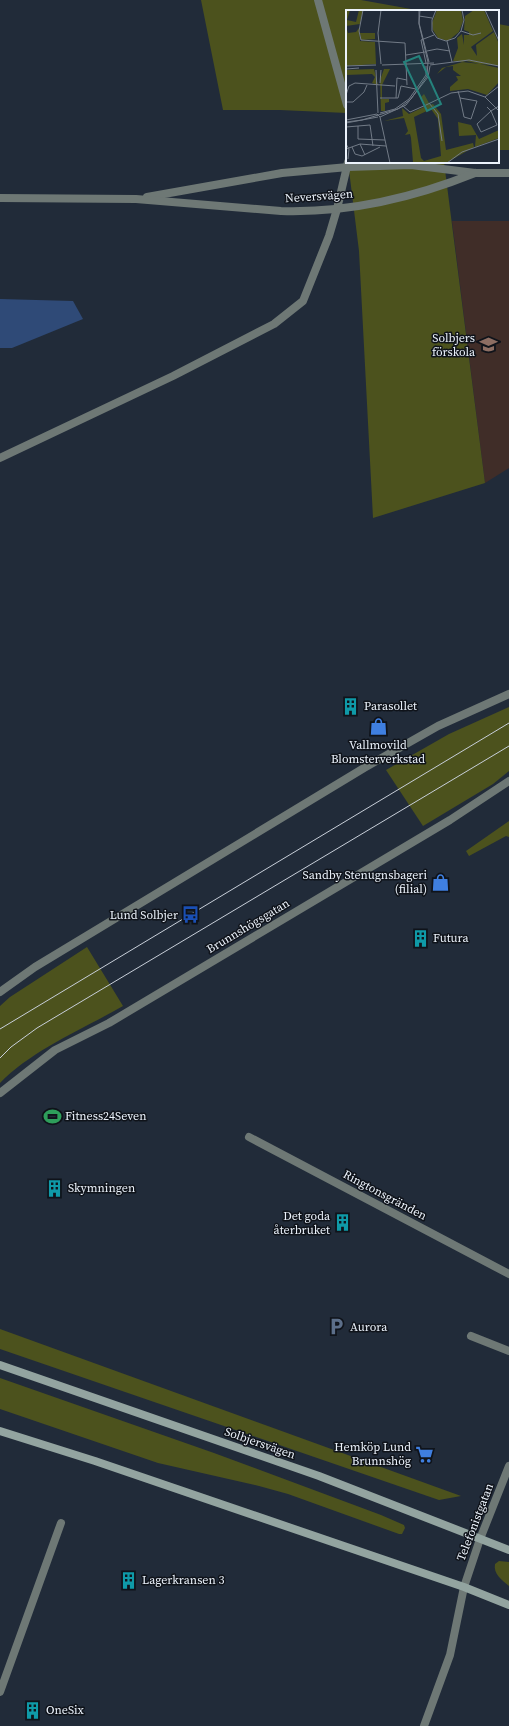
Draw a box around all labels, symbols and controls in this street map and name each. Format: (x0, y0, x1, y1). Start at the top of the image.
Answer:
inset map (346, 10, 499, 163)
street label: Neversvägen (284, 186, 354, 206)
place label: Solbjers förskola (432, 330, 476, 360)
school or university icon: Solbjers förskola (478, 335, 498, 355)
building icon: Parasollet (341, 696, 361, 716)
place label: Parasollet (364, 698, 417, 714)
shop icon: Vallmovild Blomsterverkstad (368, 716, 388, 736)
place label: Vallmovild Blomsterverkstad (331, 737, 425, 767)
place label: Sandby Stenugnsbageri (filial) (302, 867, 427, 897)
shop icon: Sandby Stenugnsbageri (filial) (430, 872, 450, 892)
street label: Brunnshögsgatan (204, 895, 292, 957)
bus stop icon: Lund Solbjer (181, 905, 201, 925)
place label: Lund Solbjer (110, 907, 178, 923)
building icon: Futura (410, 928, 430, 948)
place label: Futura (433, 930, 470, 946)
sports icon: Fitness24Seven (42, 1106, 62, 1126)
place label: Fitness24Seven (65, 1108, 146, 1124)
street label: Ringtonsgränden (340, 1166, 430, 1224)
building icon: Skymningen (45, 1178, 65, 1198)
place label: Skymningen (68, 1180, 135, 1196)
place label: Det goda återbruket (274, 1208, 331, 1238)
building icon: Det goda återbruket (333, 1213, 353, 1233)
parking icon: Aurora (327, 1317, 347, 1337)
place label: Aurora (350, 1319, 388, 1335)
street label: Solbjersvägen (222, 1423, 298, 1463)
place label: Hemköp Lund Brunnshög (334, 1439, 411, 1469)
supermarket icon: Hemköp Lund Brunnshög (414, 1444, 434, 1464)
street label: Telefonistgatan (453, 1481, 497, 1563)
building icon: Lagerkransen 3 (119, 1570, 139, 1590)
place label: Lagerkransen 3 (142, 1572, 225, 1588)
building icon: OneSix (23, 1700, 43, 1720)
place label: OneSix (46, 1702, 85, 1718)

